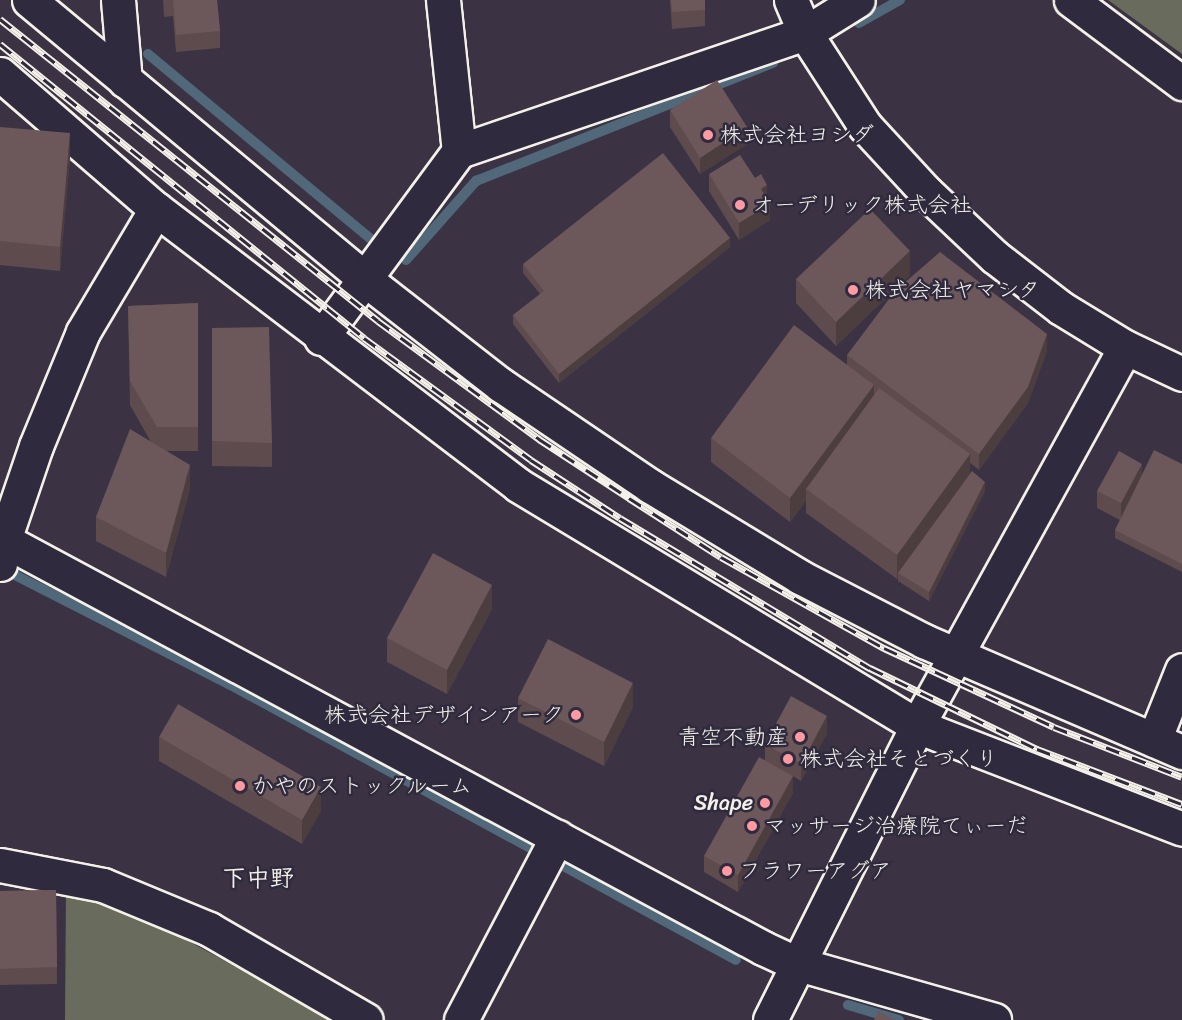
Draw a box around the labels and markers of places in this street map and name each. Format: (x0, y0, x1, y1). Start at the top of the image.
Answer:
place label: 株式会社ヨシダ (720, 122, 874, 148)
marker: 株式会社ヨシダ (701, 128, 715, 142)
place label: オーデリック株式会社 (752, 192, 972, 218)
marker: オーデリック株式会社 (733, 198, 747, 212)
place label: 株式会社ヤマシタ (865, 277, 1041, 303)
marker: 株式会社ヤマシタ (846, 283, 860, 297)
place label: 株式会社デザインアーク (323, 702, 564, 728)
marker: 株式会社デザインアーク (569, 708, 583, 722)
place label: 青空不動産 (678, 724, 788, 750)
marker: 青空不動産 (793, 730, 807, 744)
place label: 株式会社そとづくり (800, 746, 998, 772)
marker: 株式会社そとづくり (781, 752, 795, 766)
place label: かやのストックルーム (252, 773, 473, 799)
marker: かやのストックルーム (233, 779, 247, 793)
place label: Shape (694, 790, 753, 816)
marker: Shape (758, 796, 772, 810)
place label: マッサージ治療院てぃーだ (764, 813, 1028, 839)
marker: マッサージ治療院てぃーだ (745, 819, 759, 833)
place label: フラワーアグア (739, 858, 893, 884)
marker: フラワーアグア (720, 864, 734, 878)

